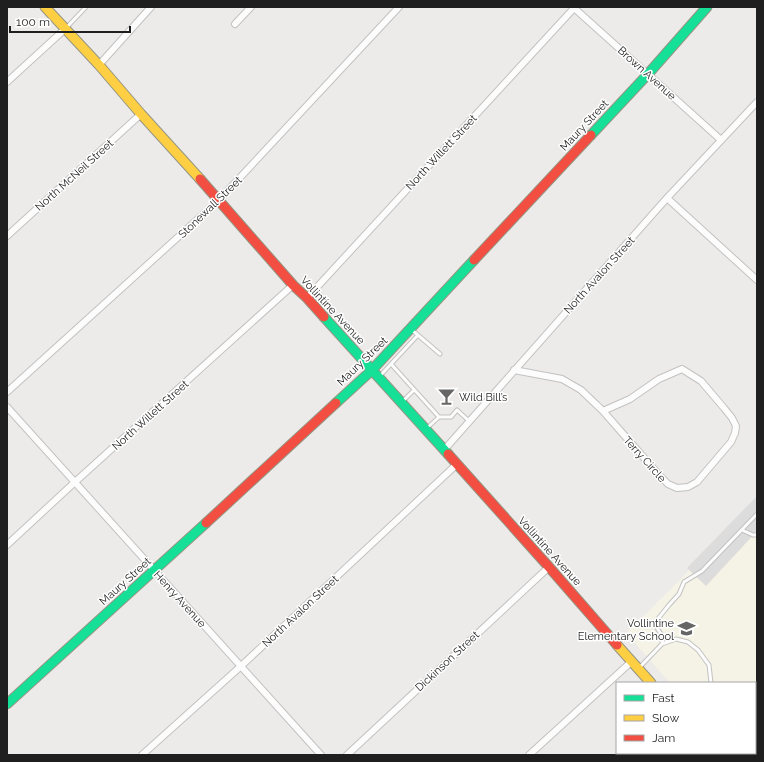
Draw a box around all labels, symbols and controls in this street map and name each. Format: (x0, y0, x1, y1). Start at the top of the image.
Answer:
scale bar (10, 8, 130, 34)
text: 100 m (16, 15, 50, 29)
street label: Brown Avenue (615, 44, 679, 103)
street label: Maury Street (557, 97, 611, 154)
street label: North Willett Street (403, 112, 480, 193)
street label: North McNeil Street (33, 137, 116, 214)
street label: Stonewall Street (176, 174, 245, 241)
street label: North Avalon Street (561, 234, 638, 317)
street label: Vollintine Avenue (298, 274, 368, 347)
street label: Maury Street (334, 334, 390, 389)
street label: North Willett Street (109, 377, 191, 453)
bar icon: Wild Bill’s (436, 387, 456, 407)
place label: Wild Bill’s (459, 391, 507, 404)
street label: Terry Circle (621, 434, 669, 485)
street label: Vollintine Avenue (515, 514, 584, 589)
street label: Maury Street (97, 555, 154, 608)
street label: Henry Avenue (151, 568, 209, 631)
street label: North Avalon Street (260, 573, 341, 650)
place label: Vollintine Elementary School (578, 617, 675, 643)
school or university icon: Vollintine Elementary School (677, 619, 697, 639)
street label: Dickinson Street (413, 628, 482, 694)
legend (616, 682, 756, 754)
text: Fast (652, 691, 675, 705)
text: Slow (652, 711, 679, 725)
text: Jam (652, 731, 675, 745)

